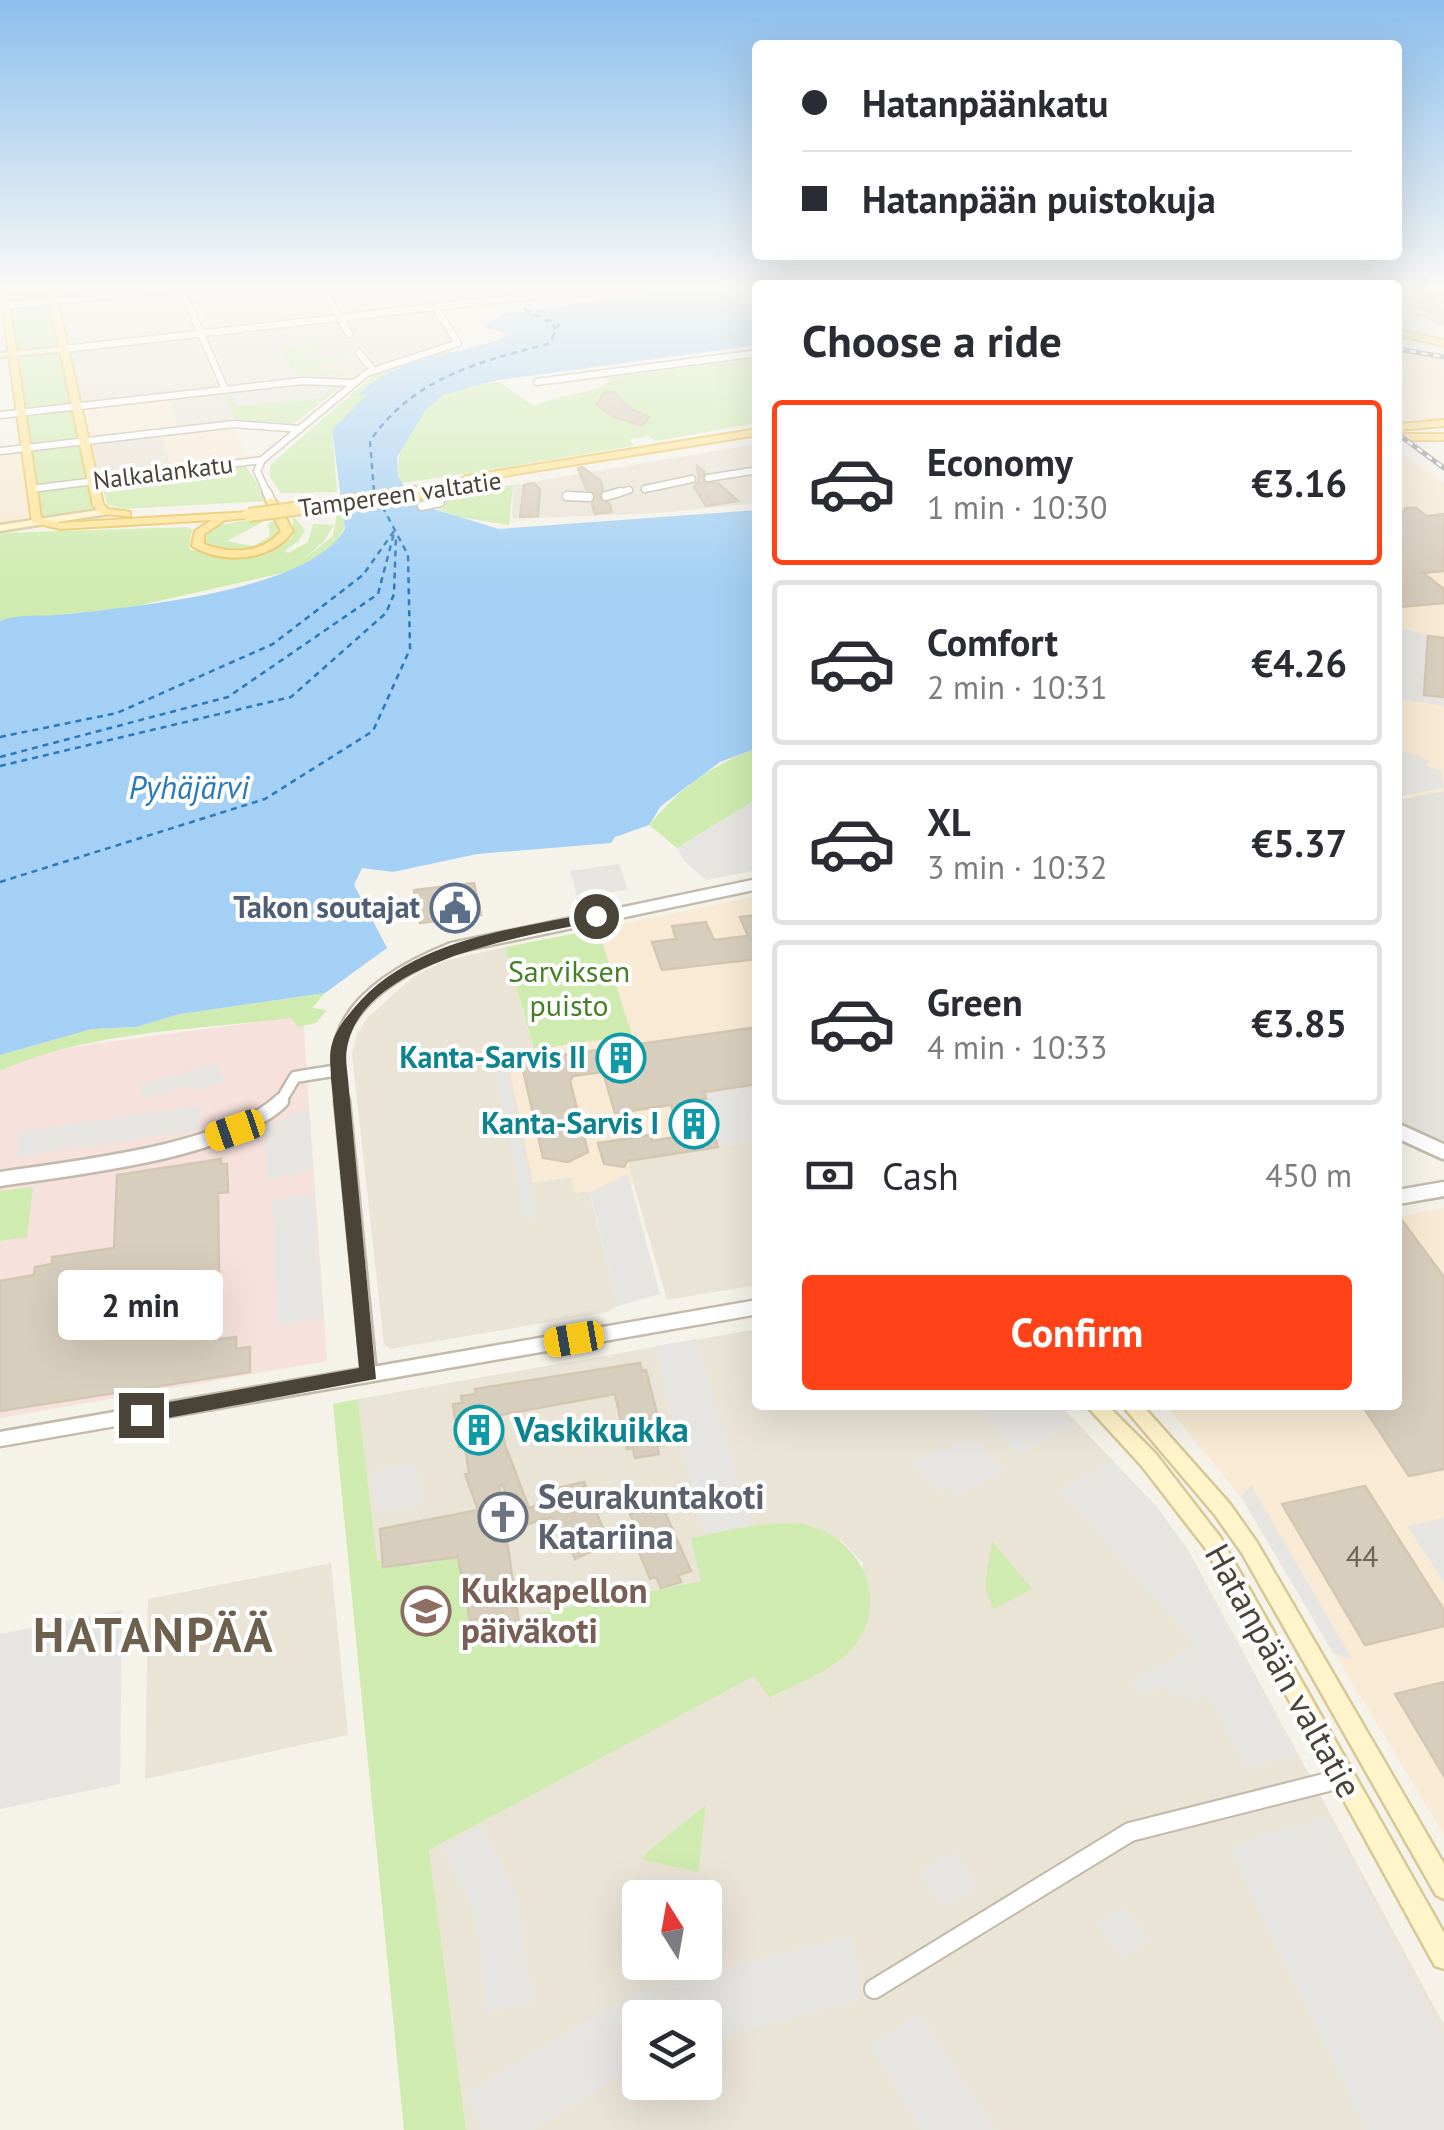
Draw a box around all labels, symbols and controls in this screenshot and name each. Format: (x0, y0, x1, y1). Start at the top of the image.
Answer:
text: Hatanpäänkatu (862, 78, 1109, 127)
text: Hatanpään puistokuja (862, 174, 1216, 223)
text: Choose a ride (802, 311, 1062, 369)
text: Economy (927, 437, 1073, 486)
icon: car (807, 438, 897, 528)
street label: Nalkalankatu (91, 448, 235, 496)
text: €3.16 (1251, 458, 1347, 507)
street label: Tampereen valtatie (297, 464, 503, 524)
text: 1 min · 10:30 (927, 486, 1107, 528)
text: Comfort (927, 617, 1058, 666)
icon: car (807, 618, 897, 708)
text: €4.26 (1251, 638, 1347, 687)
text: 2 min · 10:31 (927, 666, 1107, 708)
water label: Pyhäjärvi (129, 766, 251, 808)
text: XL (927, 797, 971, 846)
icon: car (807, 798, 897, 888)
text: €5.37 (1251, 818, 1347, 867)
text: 3 min · 10:32 (927, 846, 1107, 888)
public building icon: Takon soutajat (429, 882, 481, 934)
place label: Takon soutajat (233, 887, 421, 926)
route start (574, 894, 619, 939)
park label: Sarviksen puisto (508, 951, 630, 1024)
text: Green (927, 977, 1023, 1026)
icon: car (807, 978, 897, 1068)
text: €3.85 (1251, 998, 1347, 1047)
text: 4 min · 10:33 (927, 1026, 1107, 1068)
building icon: Kanta-Sarvis II (595, 1032, 647, 1084)
place label: Kanta-Sarvis II (400, 1037, 586, 1076)
building icon: Kanta-Sarvis I (668, 1098, 720, 1150)
place label: Kanta-Sarvis I (481, 1103, 659, 1142)
car (202, 1106, 268, 1154)
icon: cash (802, 1148, 857, 1203)
text: Cash (882, 1151, 959, 1200)
text: 450 m (1265, 1154, 1352, 1196)
callout: 2 min (58, 1270, 224, 1340)
button: Confirm (802, 1275, 1352, 1390)
text: 2 min (101, 1284, 180, 1326)
car (542, 1319, 606, 1359)
route end (119, 1393, 164, 1438)
building icon: Vaskikuikka (453, 1404, 505, 1456)
place label: Vaskikuikka (513, 1406, 689, 1452)
place label: Seurakuntakoti Katariina (538, 1473, 765, 1559)
church icon: Seurakuntakoti Katariina (477, 1491, 529, 1543)
street label: Hatanpään valtatie (1195, 1535, 1373, 1806)
house number: 44 (1346, 1536, 1378, 1575)
place label: Kukkapellon päiväkoti (461, 1567, 648, 1653)
school or university icon: Kukkapellon päiväkoti (400, 1585, 452, 1637)
district label: HATANPÄÄ (33, 1603, 275, 1665)
north arrow (622, 1880, 722, 1980)
map controls (622, 1880, 722, 2100)
button: layers (622, 2000, 722, 2100)

